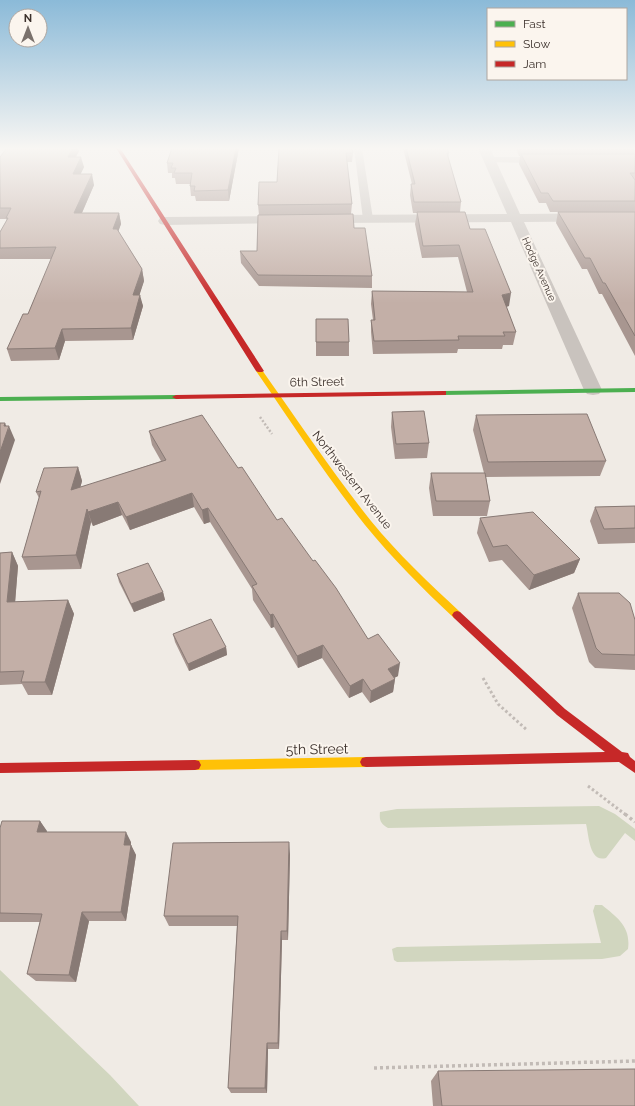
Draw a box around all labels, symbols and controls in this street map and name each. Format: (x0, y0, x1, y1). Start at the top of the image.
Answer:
north arrow (8, 8, 48, 48)
legend (487, 8, 627, 80)
text: N (24, 12, 32, 25)
text: Fast (523, 17, 546, 31)
text: Slow (523, 37, 550, 51)
text: Jam (523, 57, 546, 71)
street label: Hodge Avenue (520, 235, 558, 303)
street label: 6th Street (290, 375, 344, 389)
street label: Northwestern Avenue (309, 428, 395, 532)
street label: 5th Street (285, 740, 349, 758)

